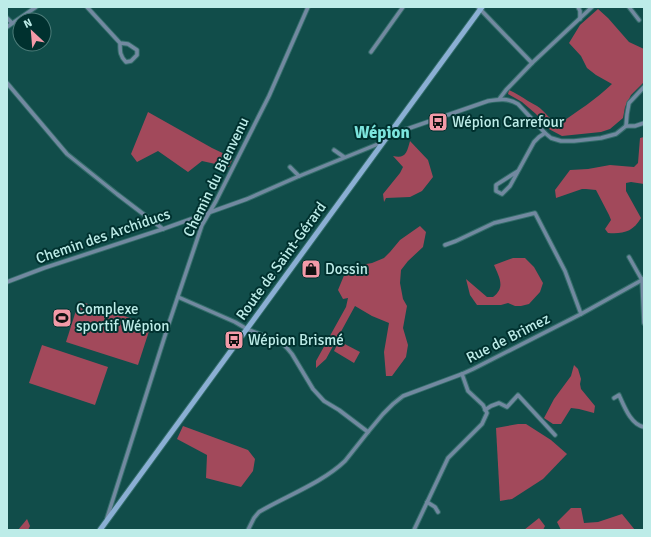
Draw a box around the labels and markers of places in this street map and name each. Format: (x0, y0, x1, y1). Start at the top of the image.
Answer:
bus stop icon: Wépion Carrefour (427, 111, 449, 133)
place label: Wépion Carrefour (452, 113, 565, 131)
shop icon: Dossin (300, 258, 322, 280)
place label: Dossin (325, 260, 368, 278)
place label: Complexe sportif Wépion (76, 300, 170, 335)
sports icon: Complexe sportif Wépion (51, 307, 73, 329)
bus stop icon: Wépion Brismé (223, 329, 245, 351)
place label: Wépion Brismé (248, 331, 344, 349)

